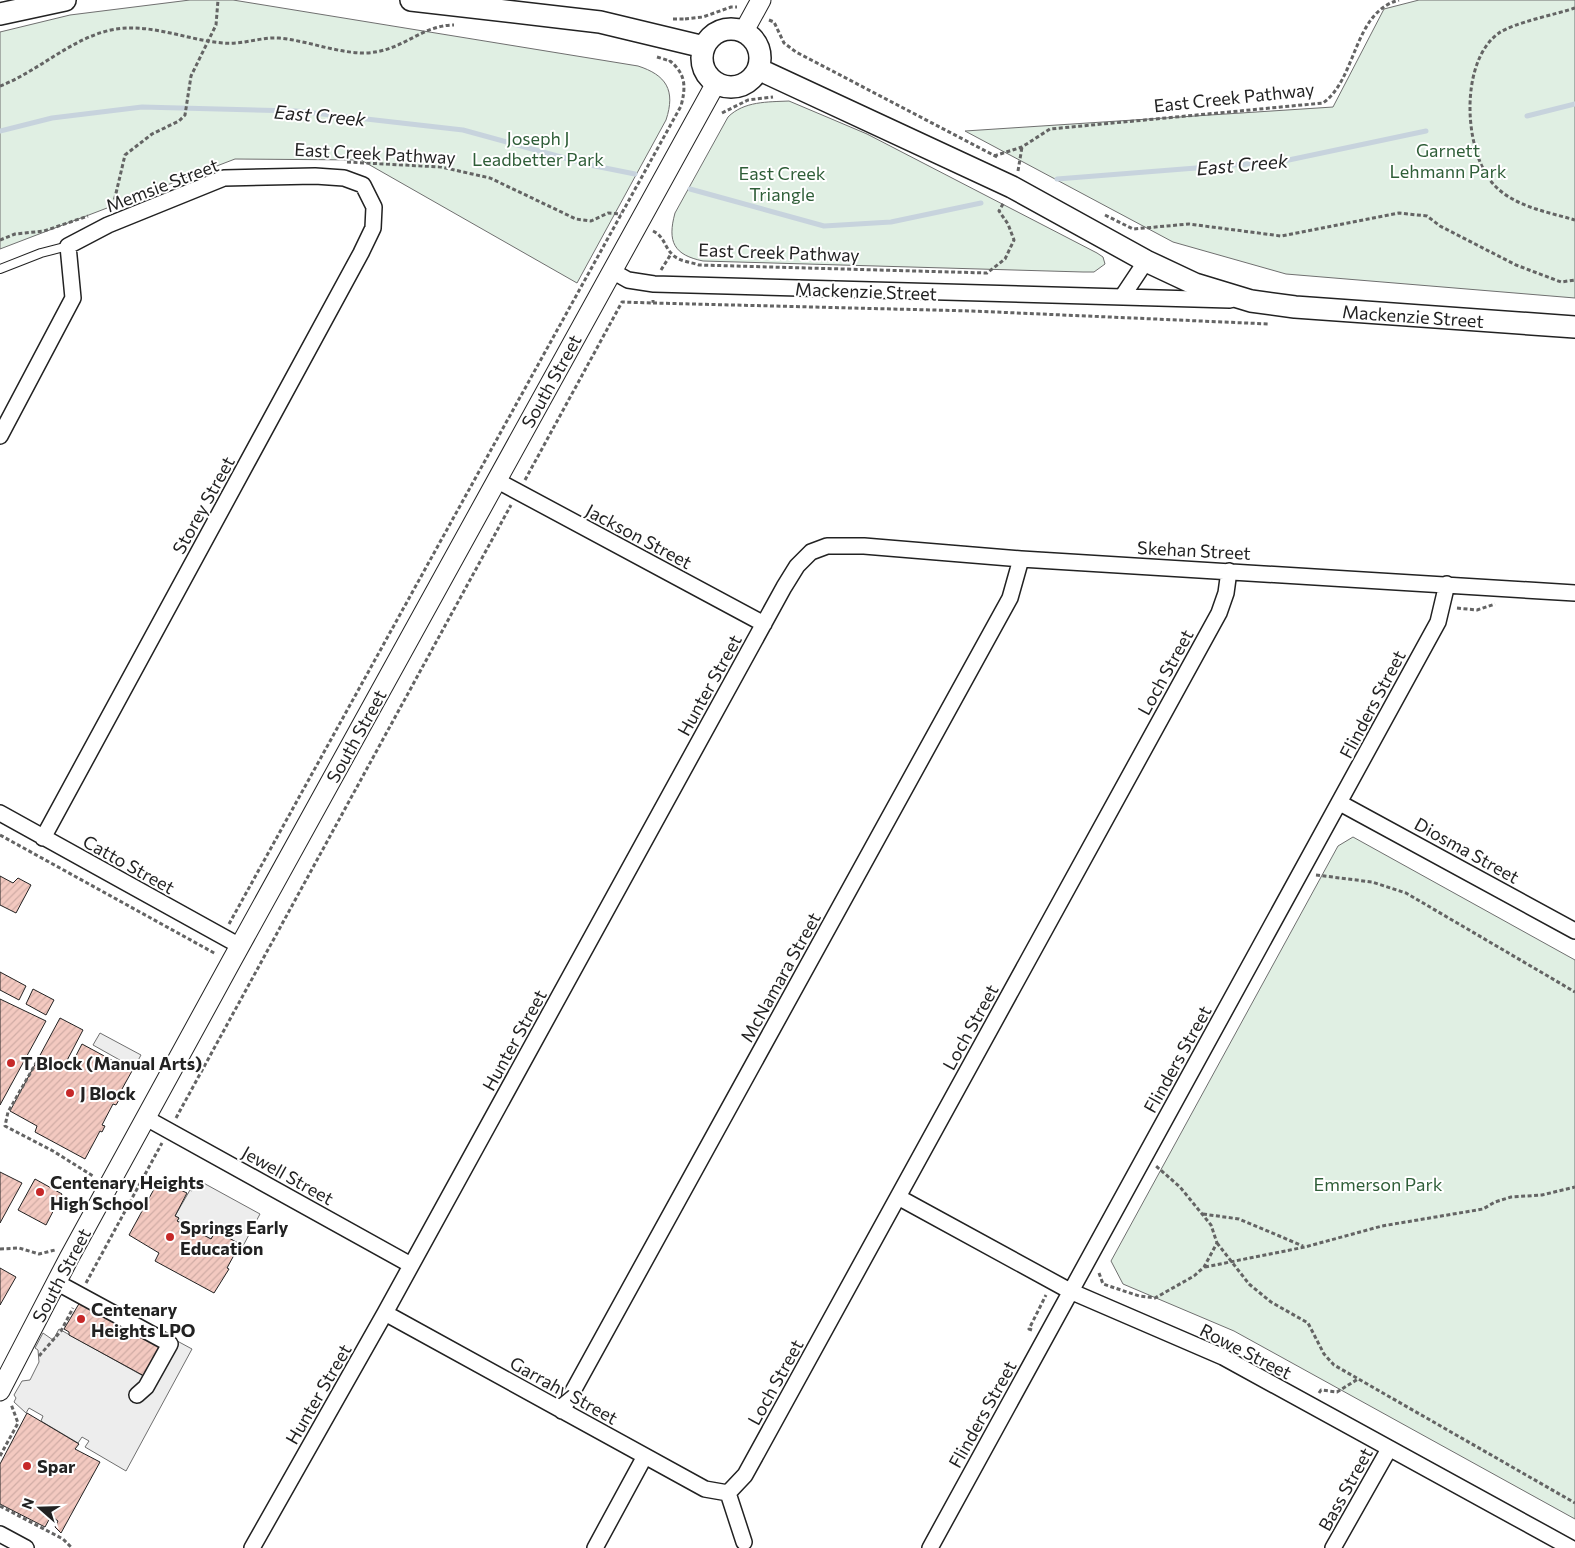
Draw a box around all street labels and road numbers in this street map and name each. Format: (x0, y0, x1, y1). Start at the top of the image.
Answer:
street label: East Creek Pathway (1153, 78, 1315, 116)
street label: East Creek Pathway (294, 138, 456, 168)
street label: Memsie Street (102, 153, 222, 217)
street label: East Creek Pathway (698, 238, 860, 266)
street label: Mackenzie Street (795, 278, 937, 304)
street label: Mackenzie Street (1341, 300, 1485, 332)
street label: South Street (516, 330, 586, 432)
street label: Storey Street (167, 452, 239, 558)
street label: Jackson Street (582, 499, 696, 573)
street label: Skehan Street (1137, 536, 1251, 564)
street label: Loch Street (1132, 625, 1198, 719)
street label: Hunter Street (672, 631, 746, 739)
street label: Flinders Street (1334, 646, 1410, 762)
street label: South Street (321, 685, 391, 787)
street label: Diosma Street (1411, 812, 1523, 888)
street label: Catto Street (79, 830, 179, 898)
street label: McNamara Street (735, 908, 825, 1046)
street label: Loch Street (937, 980, 1003, 1074)
street label: Hunter Street (477, 986, 551, 1094)
street label: Flinders Street (1139, 1002, 1215, 1116)
street label: Jewell Street (238, 1141, 338, 1209)
street label: South Street (27, 1224, 95, 1326)
street label: Rowe Street (1197, 1319, 1295, 1383)
street label: Loch Street (742, 1335, 808, 1429)
street label: Hunter Street (280, 1340, 356, 1448)
street label: Garrahy Street (506, 1351, 622, 1429)
street label: Flinders Street (944, 1357, 1020, 1471)
street label: Bass Street (1313, 1444, 1377, 1534)

